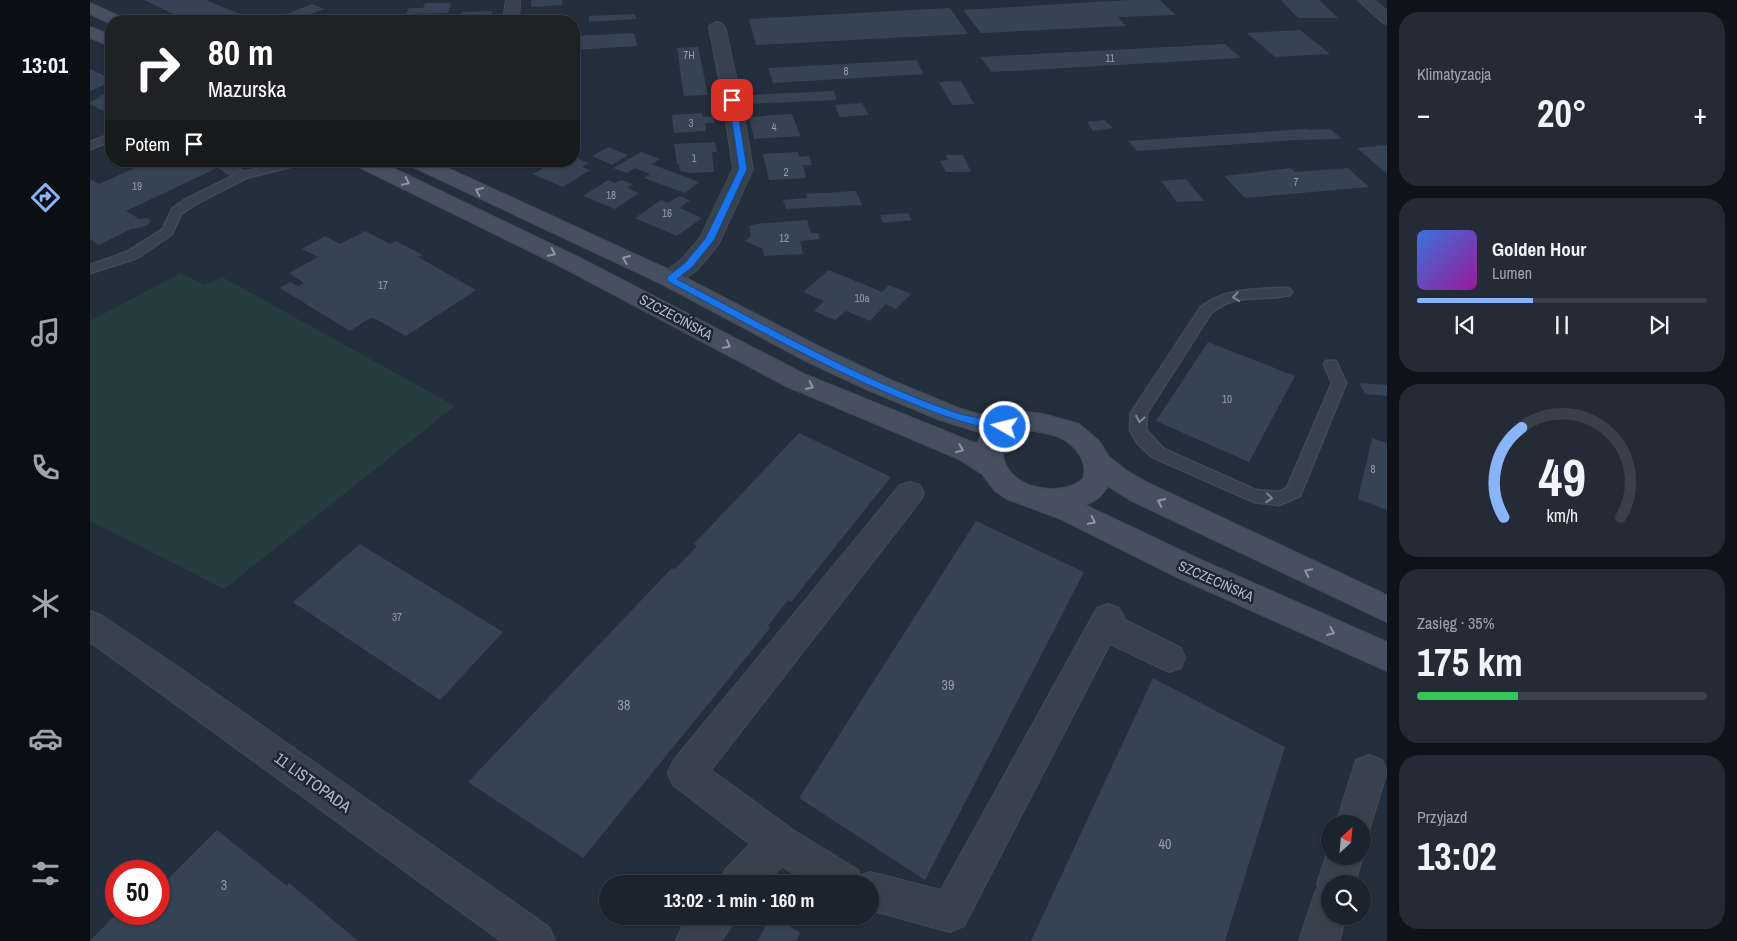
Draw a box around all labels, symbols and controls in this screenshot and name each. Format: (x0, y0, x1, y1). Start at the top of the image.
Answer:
text: 80 m (208, 29, 273, 76)
icon: right (125, 35, 190, 100)
house number: 7H (683, 48, 695, 62)
text: 13:01 (22, 50, 68, 80)
house number: 11 (1105, 51, 1115, 65)
text: Klimatyzacja (1417, 63, 1491, 85)
house number: 8 (843, 64, 849, 78)
text: Mazurska (208, 74, 286, 104)
pin (711, 79, 753, 121)
icon: arrive (718, 86, 746, 114)
text: 20° (1537, 88, 1587, 139)
text: − (1417, 95, 1430, 133)
text: + (1694, 95, 1707, 133)
house number: 3 (688, 116, 694, 130)
house number: 4 (771, 120, 777, 134)
icon: arrive (180, 130, 208, 158)
text: Potem (125, 131, 170, 157)
house number: 1 (691, 151, 697, 165)
house number: 2 (783, 165, 789, 179)
house number: 7 (1293, 175, 1299, 189)
one-way arrow (401, 176, 410, 187)
house number: 19 (132, 179, 142, 193)
icon: directions (28, 180, 63, 215)
one-way arrow (475, 186, 484, 197)
house number: 18 (606, 188, 616, 202)
house number: 16 (662, 206, 672, 220)
house number: 12 (779, 231, 789, 245)
text: Golden Hour (1492, 236, 1586, 262)
one-way arrow (547, 247, 556, 257)
one-way arrow (622, 255, 631, 266)
text: Lumen (1492, 262, 1532, 284)
house number: 17 (378, 278, 388, 292)
street label: SZCZECIŃSKA (636, 290, 716, 344)
house number: 10a (854, 291, 870, 305)
one-way arrow (1232, 291, 1241, 301)
icon: previous (1451, 311, 1479, 339)
icon: pause (1548, 311, 1576, 339)
icon: next (1645, 311, 1673, 339)
icon: music (28, 315, 63, 350)
one-way arrow (722, 339, 731, 349)
one-way arrow (805, 380, 814, 391)
house number: 10 (1222, 392, 1232, 406)
position arrow (978, 400, 1030, 452)
one-way arrow (1135, 414, 1145, 423)
text: 49 (1538, 442, 1586, 512)
one-way arrow (956, 443, 964, 453)
icon: phone (28, 450, 63, 485)
house number: 8 (1370, 462, 1376, 476)
one-way arrow (1265, 492, 1273, 503)
one-way arrow (1157, 498, 1166, 509)
text: km/h (1546, 504, 1578, 528)
one-way arrow (1087, 515, 1096, 525)
street label: SZCZECIŃSKA (1176, 556, 1257, 606)
one-way arrow (1304, 568, 1313, 578)
icon: climate (28, 586, 63, 621)
house number: 37 (392, 610, 402, 624)
text: Zasięg · 35% (1417, 612, 1494, 634)
one-way arrow (1326, 626, 1335, 637)
text: 175 km (1417, 637, 1523, 688)
house number: 39 (942, 676, 954, 694)
house number: 38 (618, 696, 630, 714)
icon: car (28, 721, 63, 756)
street label: 11 LISTOPADA (270, 747, 356, 817)
text: Przyjazd (1417, 806, 1467, 828)
north arrow (1321, 815, 1371, 865)
map controls (1321, 815, 1371, 925)
text: 13:02 (1417, 831, 1497, 882)
house number: 40 (1159, 835, 1171, 853)
icon: filters (28, 856, 63, 891)
speed limit sign: 50 (105, 860, 170, 925)
button: search (1321, 875, 1371, 925)
house number: 3 (221, 876, 227, 894)
text: 13:02 · 1 min · 160 m (664, 887, 814, 913)

